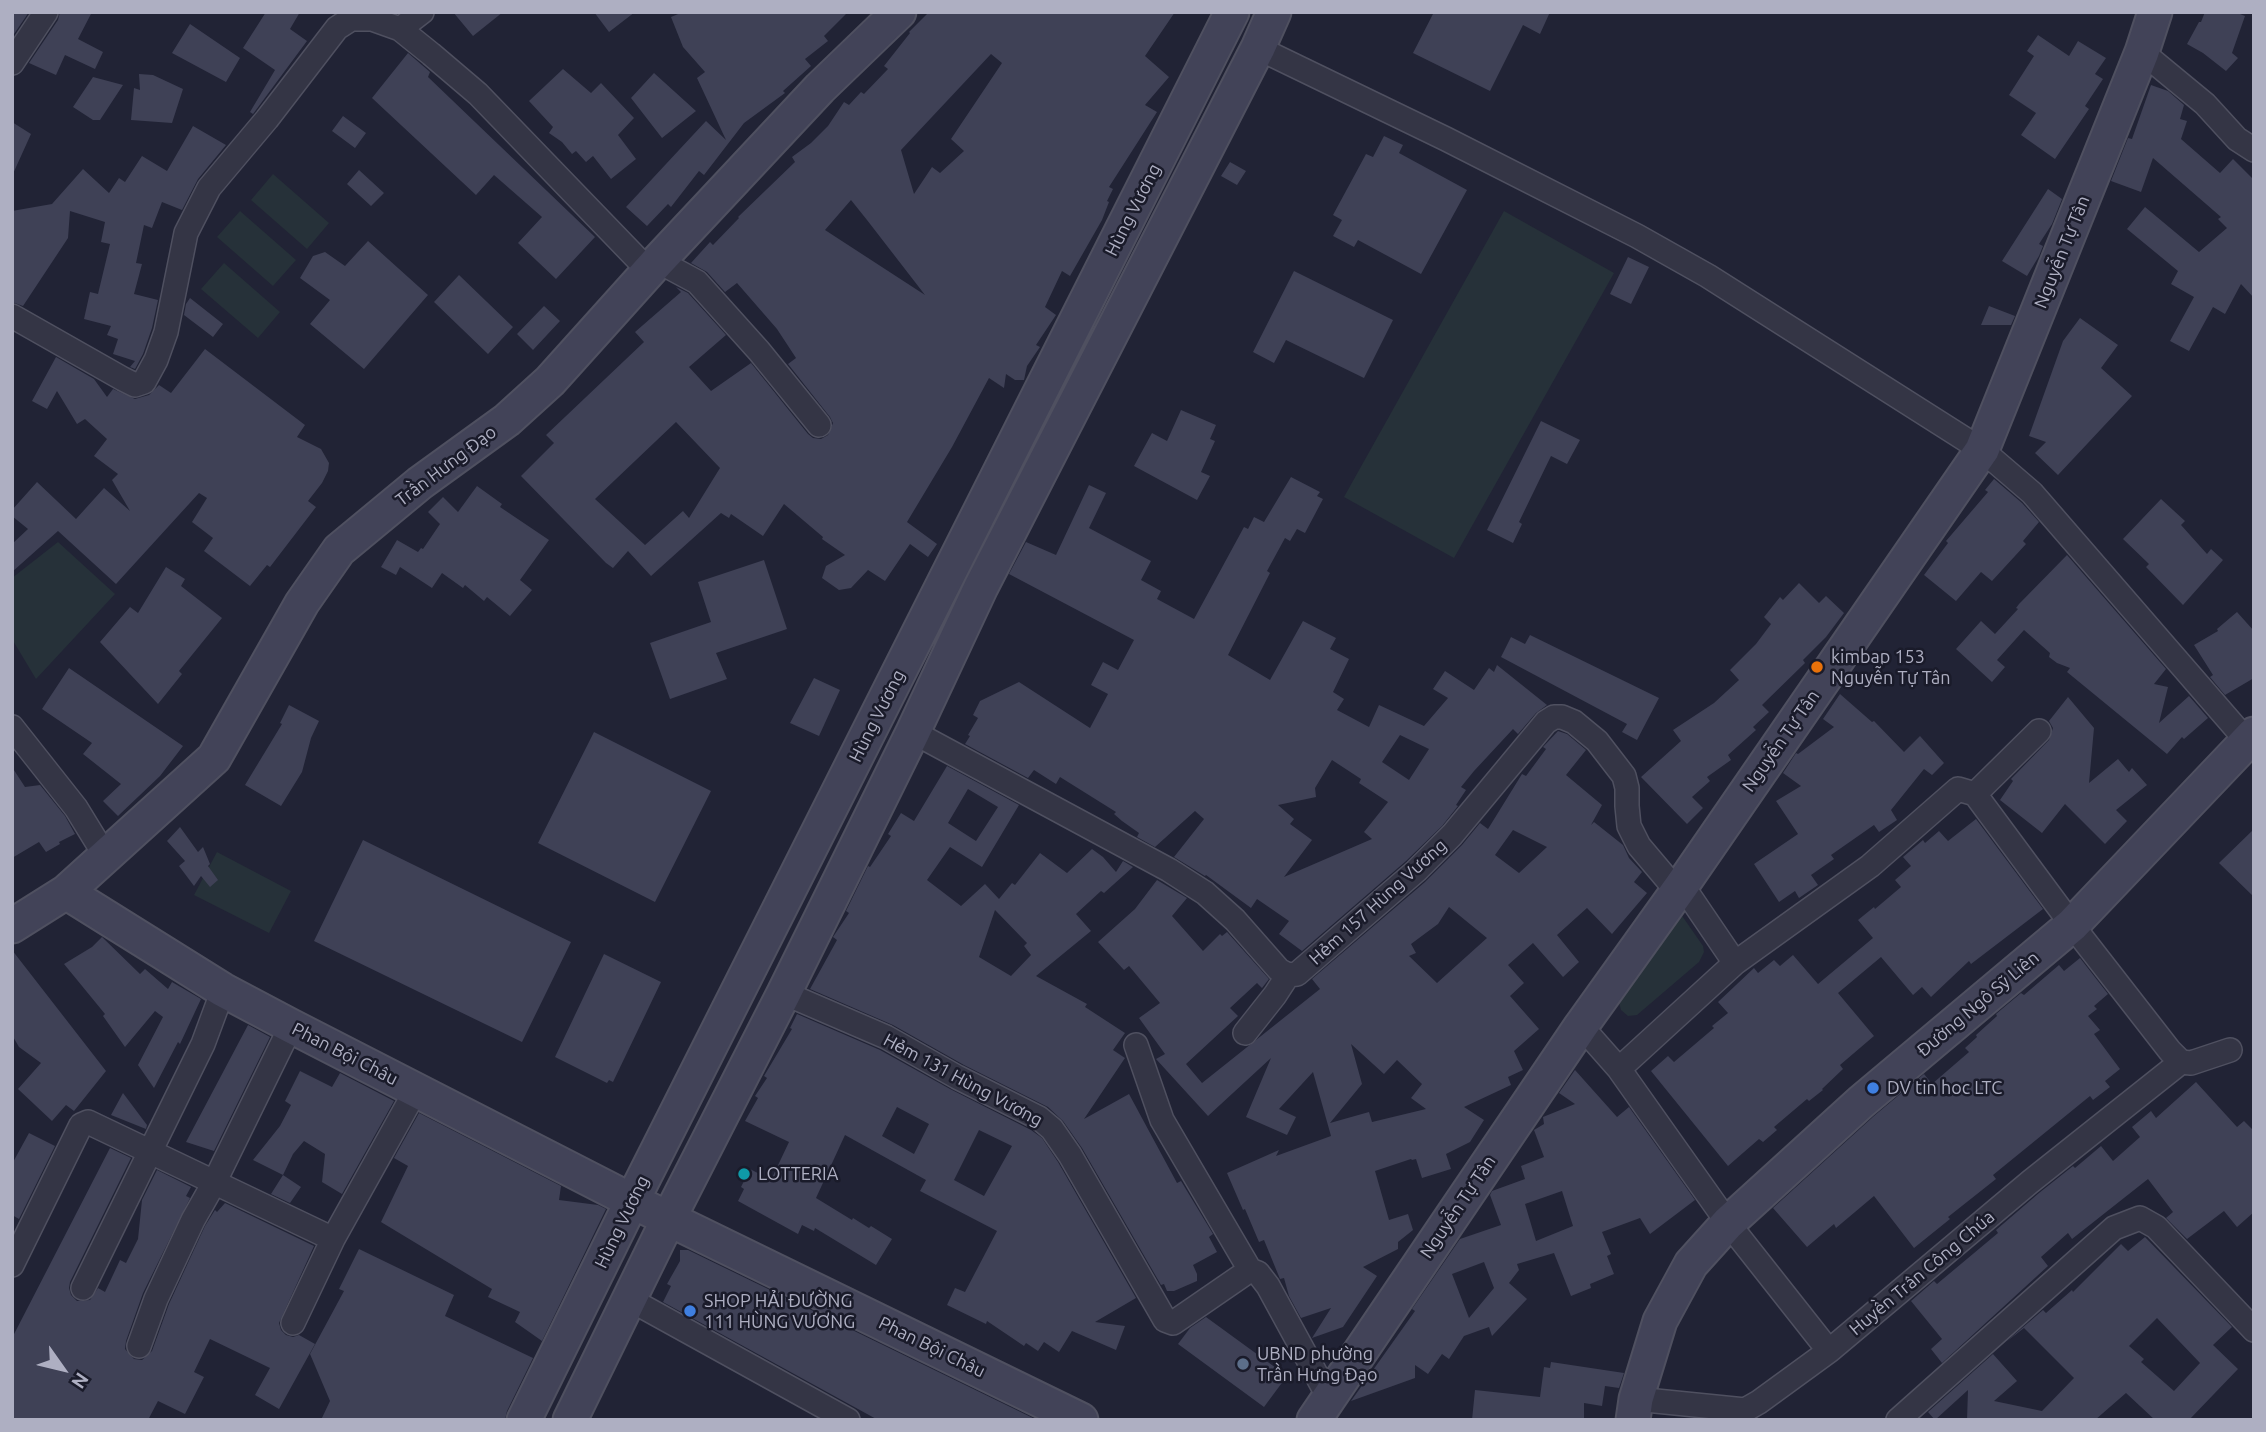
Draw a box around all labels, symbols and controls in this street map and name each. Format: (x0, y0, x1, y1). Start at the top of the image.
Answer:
street label: Hùng Vương (1101, 160, 1165, 260)
street label: Nguyễn Tự Tân (2030, 193, 2094, 311)
street label: Trần Hưng Đạo (391, 421, 501, 511)
place label: kimbap 153 Nguyễn Tự Tân (1831, 646, 1950, 688)
marker: kimbap 153 Nguyễn Tự Tân (1809, 659, 1825, 675)
street label: Hùng Vương (845, 666, 909, 766)
street label: Nguyễn Tự Tân (1738, 686, 1824, 796)
street label: Hẻm 157 Hùng Vương (1305, 835, 1451, 969)
street label: Đường Ngô Sỹ Liên (1913, 947, 2043, 1061)
street label: Phan Bội Châu (288, 1018, 402, 1090)
street label: Hẻm 131 Hùng Vương (880, 1029, 1046, 1131)
place label: DV tin hoc LTC (1887, 1077, 2002, 1099)
marker: DV tin hoc LTC (1865, 1080, 1881, 1096)
street label: Nguyễn Tự Tân (1416, 1151, 1500, 1263)
place label: LOTTERIA (758, 1163, 838, 1185)
marker: LOTTERIA (736, 1166, 752, 1182)
street label: Hùng Vương (590, 1172, 654, 1272)
street label: Huyền Trân Công Chúa (1845, 1206, 1999, 1340)
place label: SHOP HẢI ĐƯỜNG 111 HÙNG VƯƠNG (704, 1290, 855, 1332)
marker: SHOP HẢI ĐƯỜNG 111 HÙNG VƯƠNG (682, 1303, 698, 1319)
street label: Phan Bội Châu (875, 1312, 989, 1382)
north arrow (28, 1334, 98, 1404)
place label: UBND phường Trần Hưng Đạo (1257, 1343, 1377, 1386)
marker: UBND phường Trần Hưng Đạo (1235, 1356, 1251, 1372)
text: N (67, 1369, 93, 1393)

